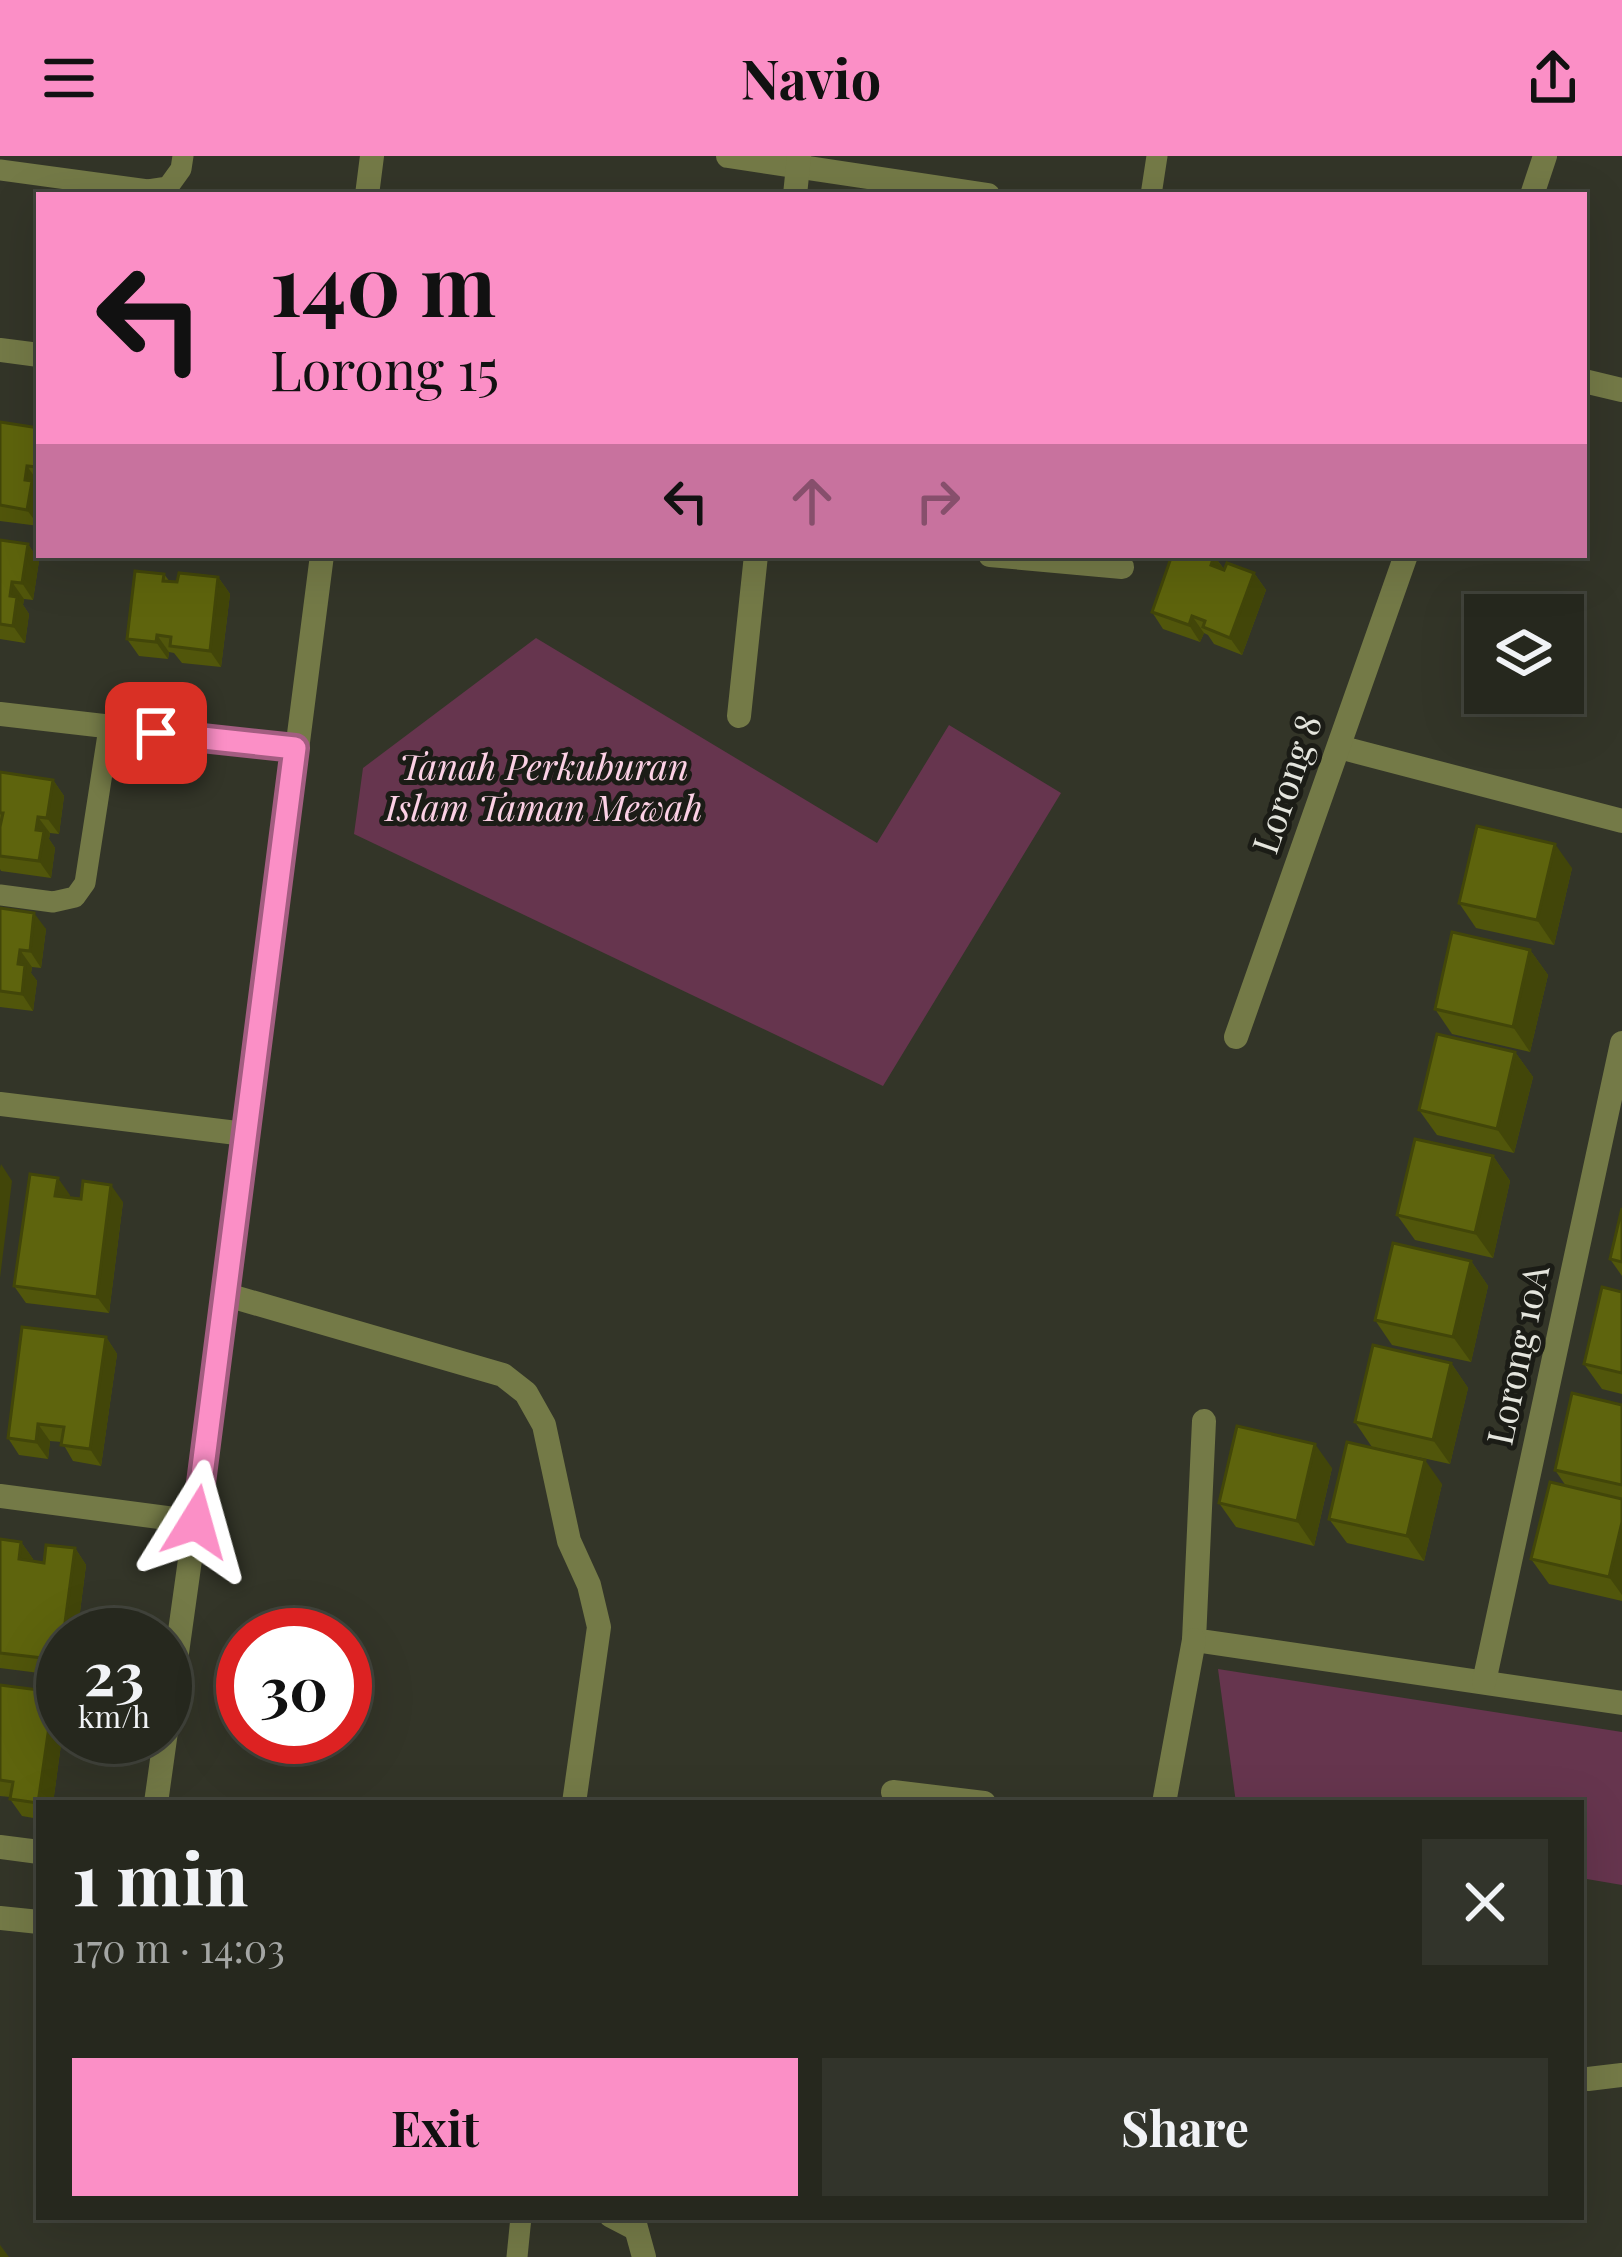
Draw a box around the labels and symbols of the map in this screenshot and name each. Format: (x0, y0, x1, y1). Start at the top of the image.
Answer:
pin (105, 682, 207, 784)
street label: Lorong 8 (1239, 708, 1331, 859)
park label: Tanah Perkuburan Islam Taman Mewah (383, 741, 703, 830)
street label: Lorong 10A (1474, 1260, 1559, 1449)
position arrow (133, 1459, 259, 1585)
speed limit sign: 30 (216, 1608, 372, 1764)

